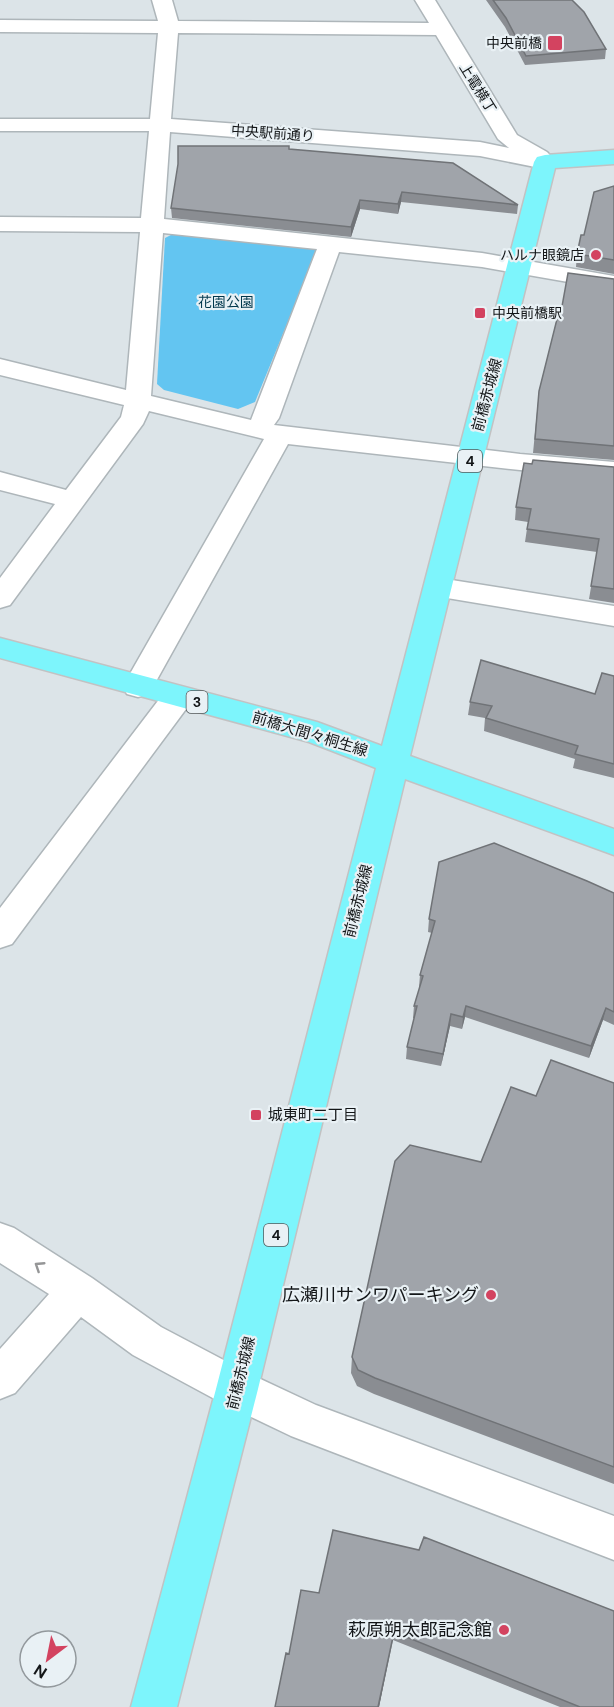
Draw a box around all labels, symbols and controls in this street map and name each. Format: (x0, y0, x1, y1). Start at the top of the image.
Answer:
place label: 中央前橋 (486, 34, 542, 52)
marker: 中央前橋 (546, 34, 564, 52)
street label: 上電横丁 (456, 59, 500, 117)
street label: 中央駅前通り (230, 121, 316, 145)
place label: ハルナ眼鏡店 (500, 246, 584, 264)
marker: ハルナ眼鏡店 (589, 248, 603, 262)
park label: 花園公園 (198, 293, 254, 311)
place label: 中央前橋駅 (492, 304, 562, 322)
marker: 中央前橋駅 (473, 306, 487, 320)
street label: 前橋赤城線 (468, 356, 506, 434)
road number: 4 (458, 450, 482, 472)
road number: 3 (186, 691, 208, 713)
street label: 前橋大間々桐生線 (250, 707, 370, 761)
street label: 前橋赤城線 (339, 862, 377, 940)
place label: 城東町二丁目 (268, 1105, 358, 1125)
marker: 城東町二丁目 (249, 1108, 263, 1122)
road number: 4 (264, 1224, 288, 1246)
one-way arrow (35, 1261, 45, 1273)
place label: 広瀬川サンワパーキング (282, 1283, 479, 1307)
marker: 広瀬川サンワパーキング (484, 1288, 498, 1302)
street label: 前橋赤城線 (222, 1334, 260, 1412)
place label: 萩原朔太郎記念館 (348, 1618, 492, 1642)
marker: 萩原朔太郎記念館 (497, 1623, 511, 1637)
north arrow (18, 1629, 78, 1689)
text: N (30, 1659, 51, 1683)

